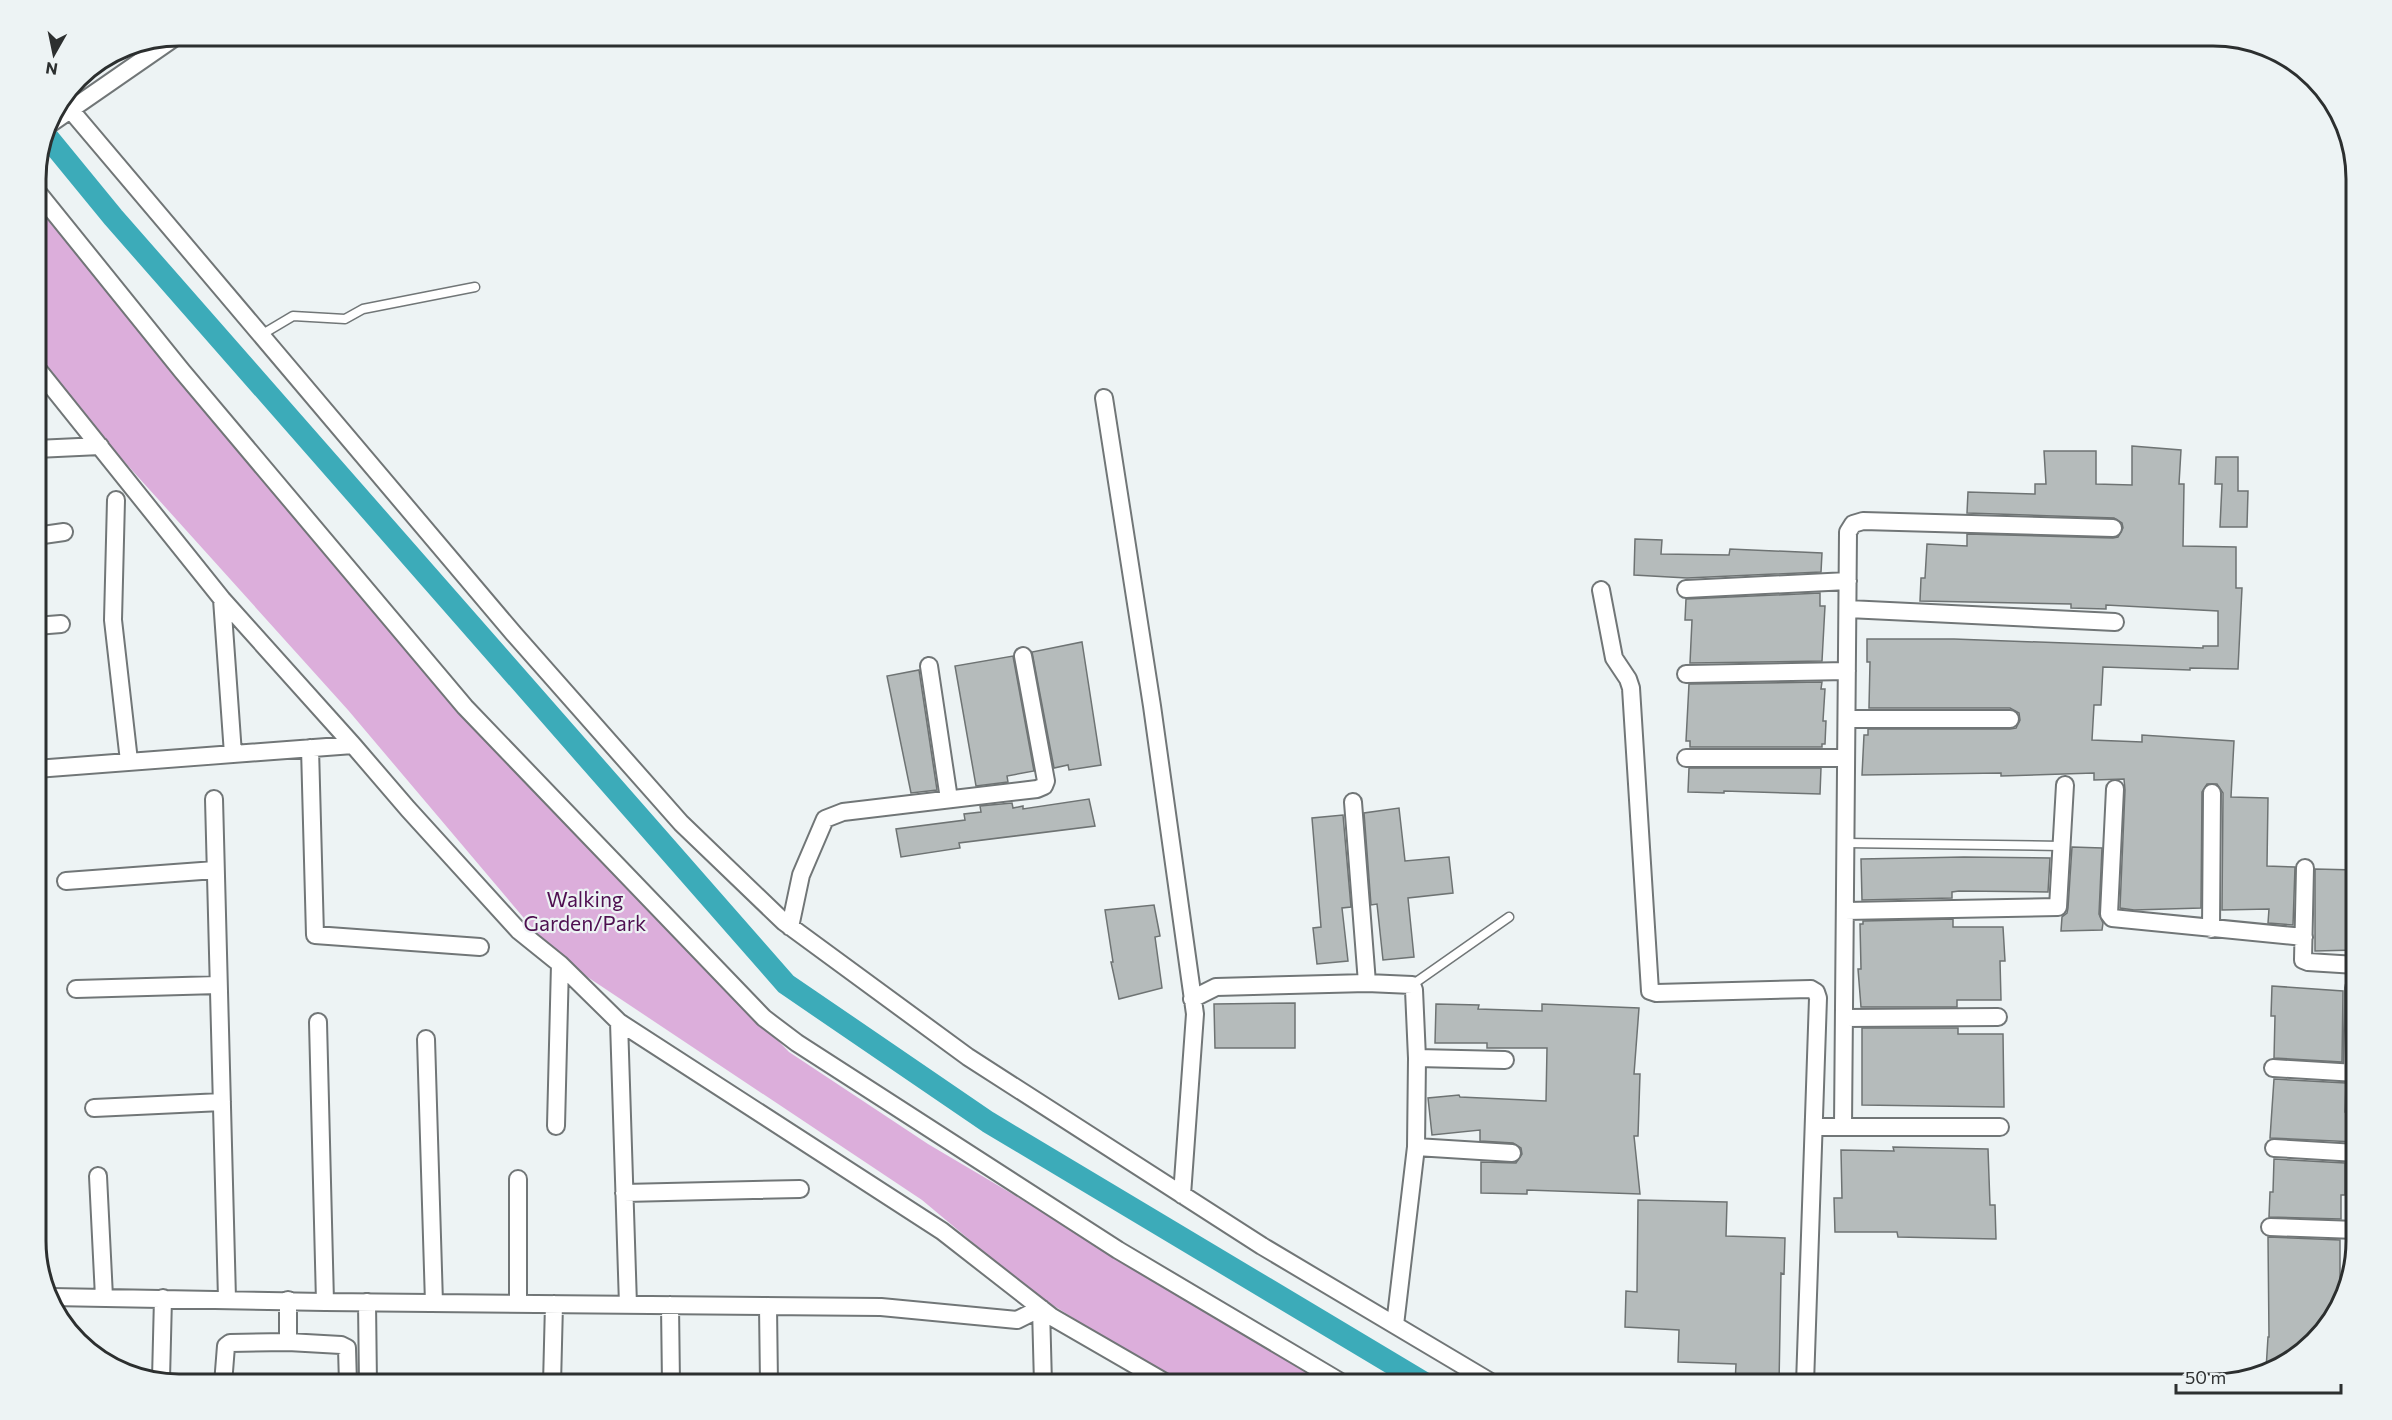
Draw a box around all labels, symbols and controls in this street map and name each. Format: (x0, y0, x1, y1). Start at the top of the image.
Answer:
north arrow (24, 24, 84, 84)
text: N (44, 59, 59, 80)
park label: Walking Garden/Park (524, 886, 646, 935)
scale bar (2176, 1357, 2341, 1395)
text: 50 m (2185, 1366, 2226, 1388)

